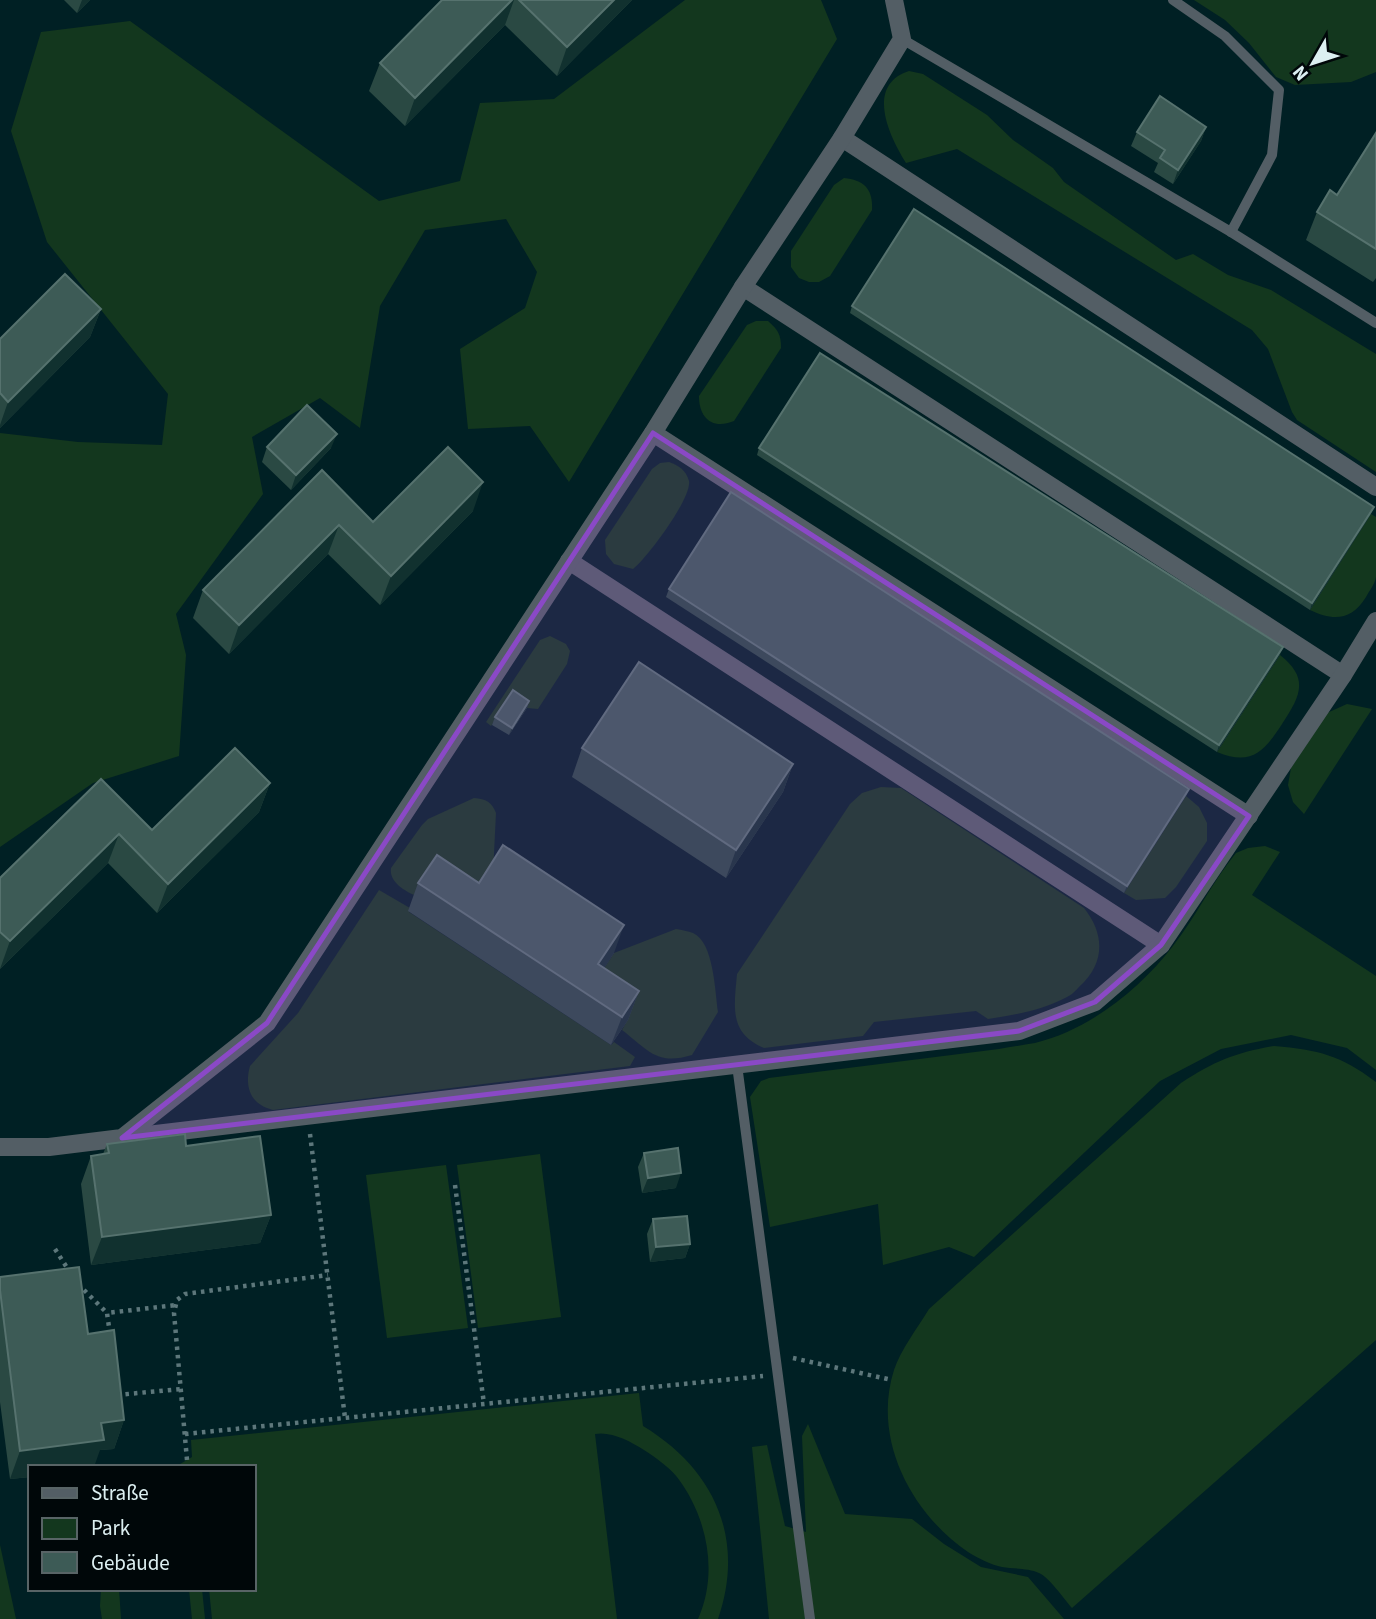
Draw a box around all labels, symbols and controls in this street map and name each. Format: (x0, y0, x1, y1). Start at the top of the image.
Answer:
north arrow (1278, 28, 1348, 98)
text: N (1286, 59, 1315, 86)
legend (28, 1465, 256, 1591)
text: Straße (91, 1478, 149, 1508)
text: Park (91, 1513, 131, 1543)
text: Gebäude (91, 1548, 170, 1578)

